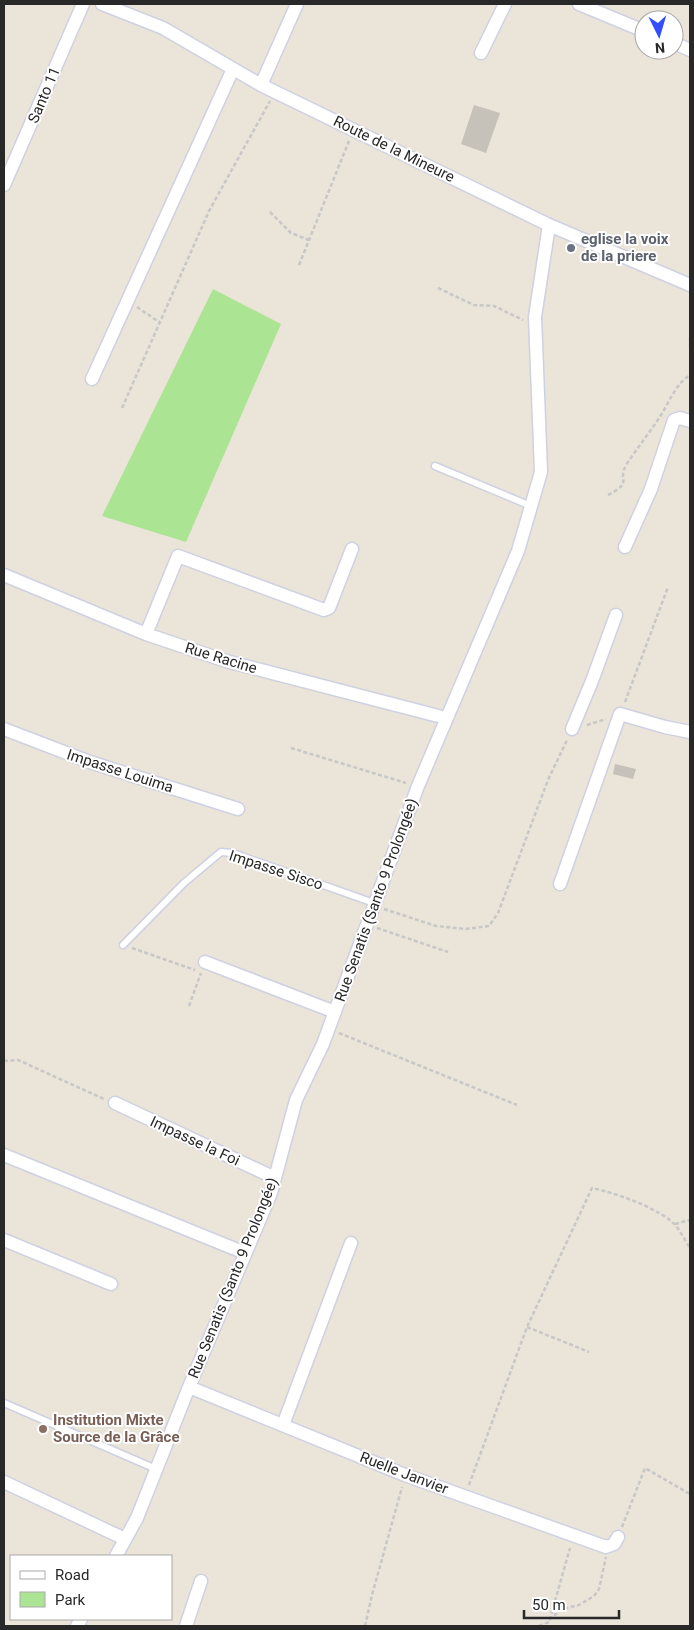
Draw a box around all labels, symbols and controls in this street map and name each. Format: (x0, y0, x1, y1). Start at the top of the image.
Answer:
north arrow (634, 10, 684, 60)
text: N (655, 40, 666, 56)
street label: Santo 11 (24, 64, 64, 126)
street label: Route de la Mineure (331, 112, 458, 186)
place label: eglise la voix de la priere (581, 230, 669, 265)
marker: eglise la voix de la priere (565, 242, 577, 254)
street label: Rue Racine (183, 639, 259, 677)
street label: Impasse Louima (65, 745, 175, 797)
street label: Rue Senatis (Santo 9 Prolongée) (331, 796, 421, 1004)
street label: Impasse Sisco (227, 846, 325, 894)
street label: Impasse la Foi (147, 1112, 243, 1170)
street label: Rue Senatis (Santo 9 Prolongée) (184, 1175, 282, 1381)
place label: Institution Mixte Source de la Grâce (53, 1411, 180, 1446)
marker: Institution Mixte Source de la Grâce (37, 1423, 49, 1435)
street label: Ruelle Janvier (357, 1448, 451, 1498)
legend (10, 1555, 172, 1620)
text: Road (55, 1566, 89, 1584)
scale bar (524, 1588, 619, 1620)
text: Park (55, 1591, 86, 1609)
text: 50 m (532, 1596, 566, 1614)

